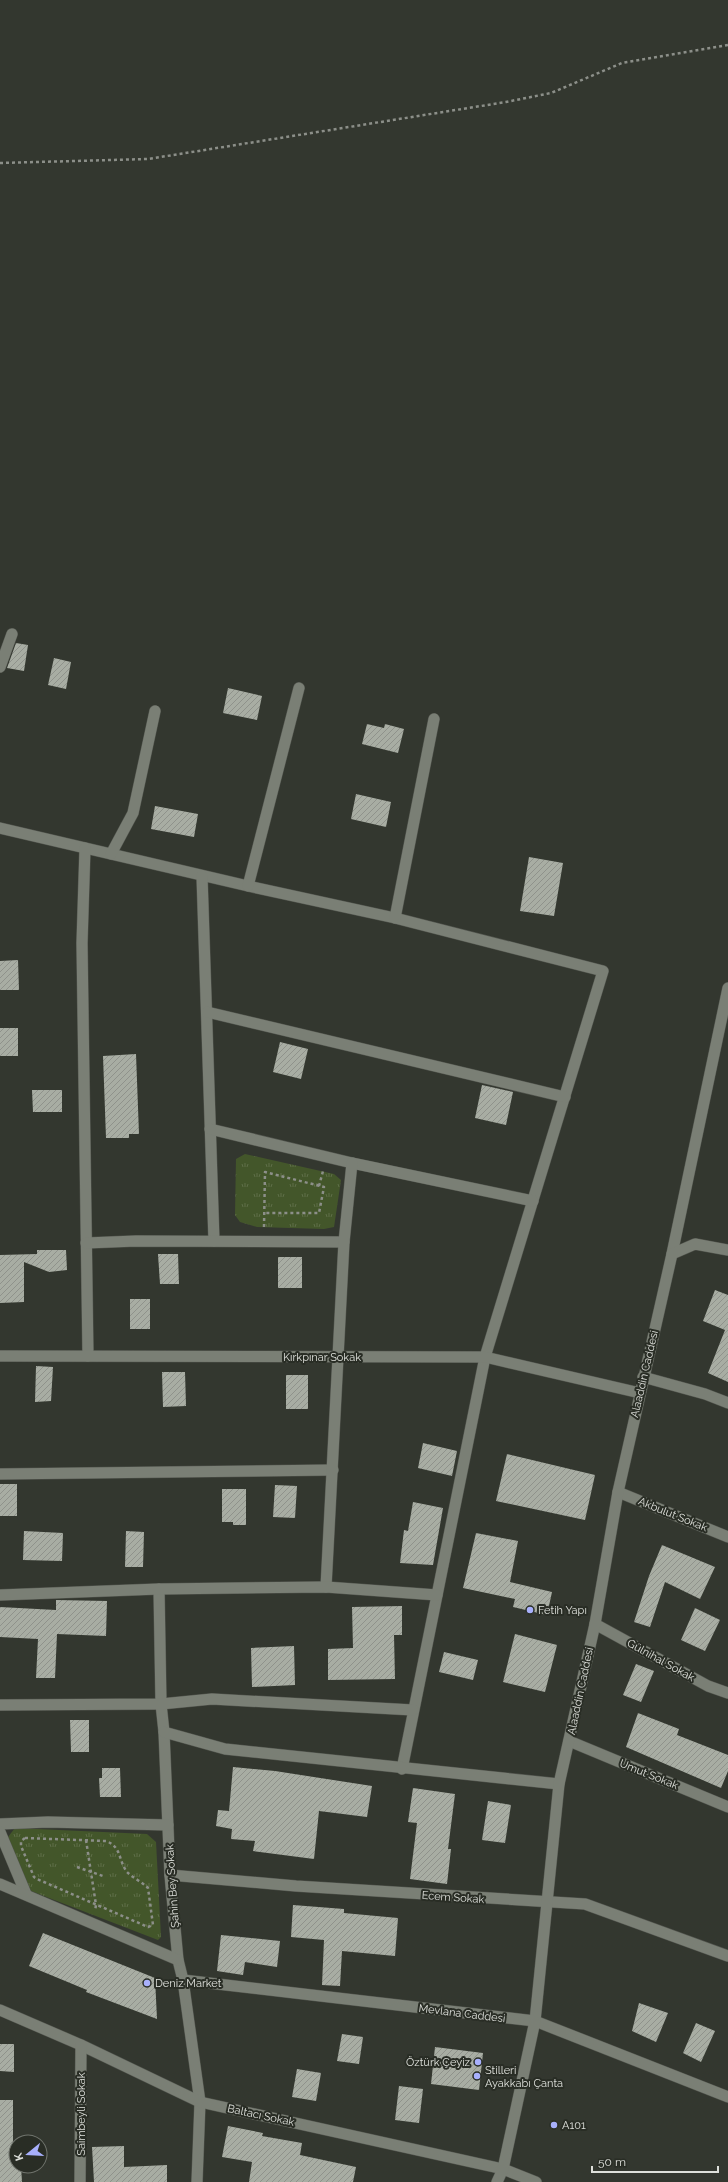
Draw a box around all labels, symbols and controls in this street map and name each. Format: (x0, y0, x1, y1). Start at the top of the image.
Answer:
street label: Alaaddin Caddesi (628, 1329, 661, 1419)
street label: Kırkpınar Sokak (283, 1351, 361, 1364)
street label: Akbulut Sokak (636, 1495, 709, 1534)
place label: Fetih Yapı (538, 1604, 587, 1617)
marker: Fetih Yapı (525, 1605, 535, 1615)
street label: Gülnihal Sokak (625, 1637, 697, 1684)
street label: Alaaddin Caddesi (565, 1646, 596, 1736)
street label: Umut Sokak (618, 1757, 680, 1792)
street label: Şahin Bey Sokak (163, 1844, 182, 1928)
street label: Ecem Sokak (421, 1889, 485, 1906)
place label: Deniz Market (155, 1977, 222, 1990)
marker: Deniz Market (142, 1978, 152, 1988)
street label: Mevlana Caddesi (418, 2002, 506, 2025)
place label: Öztürk Çeyiz (406, 2056, 471, 2069)
marker: Öztürk Çeyiz (473, 2057, 483, 2067)
place label: Stilleri Ayakkabı Çanta (485, 2064, 563, 2090)
marker: Stilleri Ayakkabı Çanta (472, 2071, 482, 2081)
street label: Saimbeyli Sokak (75, 2072, 88, 2156)
street label: Baltacı Sokak (226, 2102, 296, 2129)
place label: A101 (562, 2119, 586, 2132)
marker: A101 (549, 2120, 559, 2130)
north arrow (8, 2134, 48, 2174)
scale bar (592, 2148, 718, 2174)
text: K (11, 2151, 26, 2162)
text: 50 m (598, 2155, 626, 2169)

